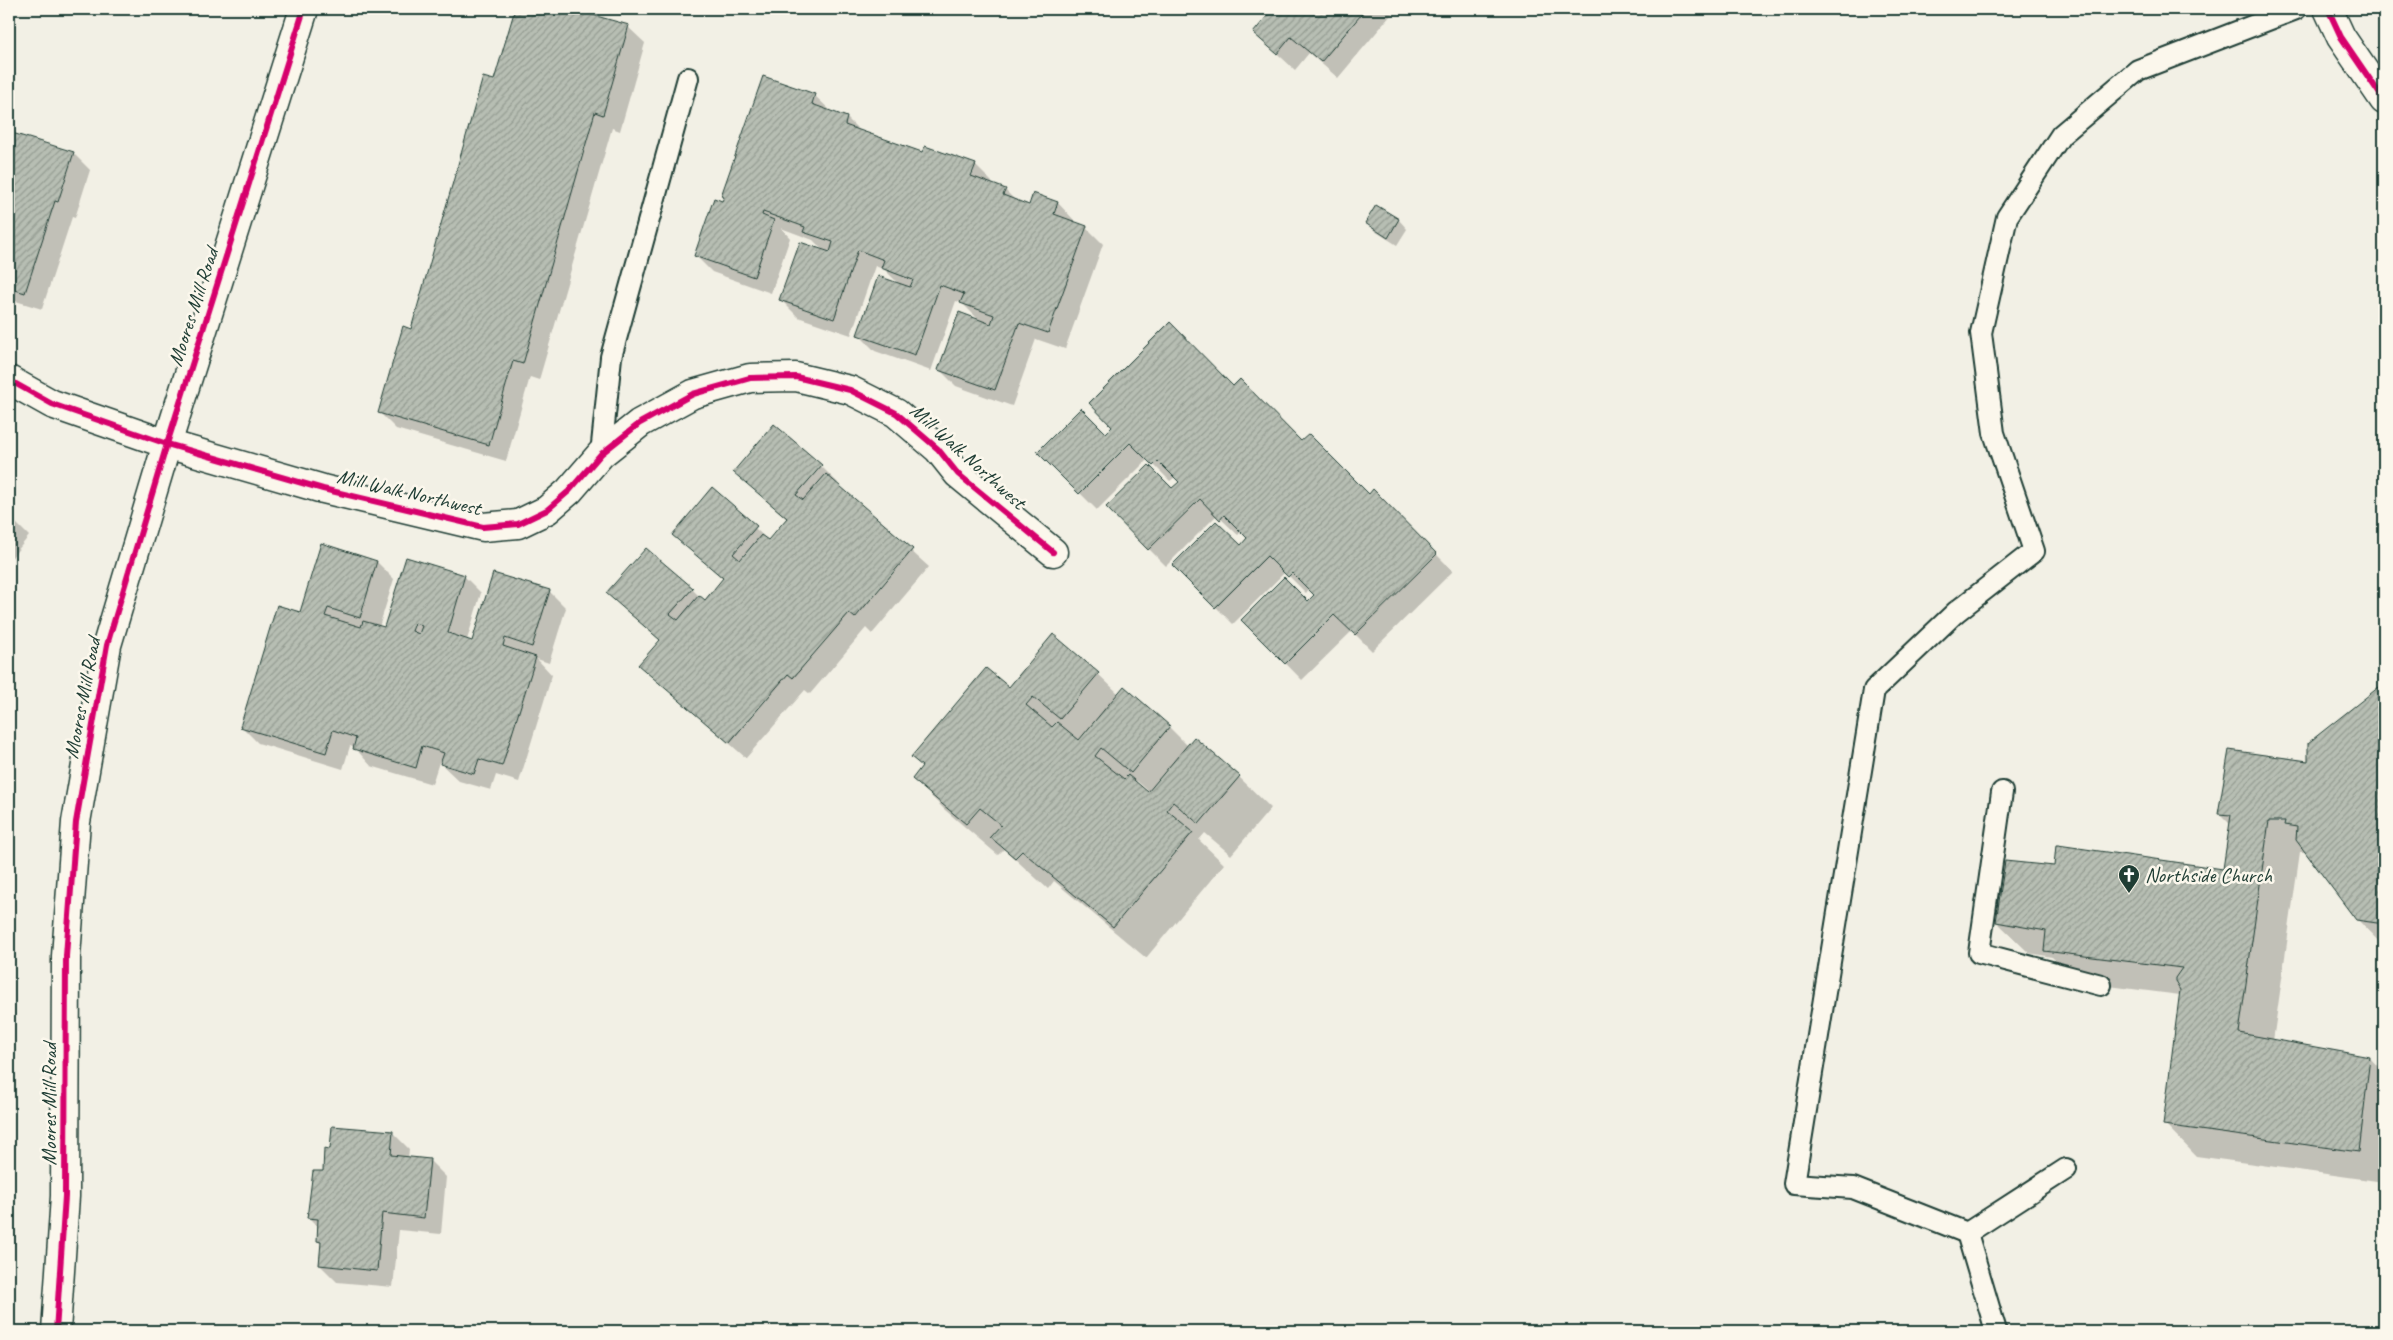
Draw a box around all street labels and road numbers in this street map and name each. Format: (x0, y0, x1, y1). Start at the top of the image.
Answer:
street label: Moores Mill Road (162, 241, 225, 369)
street label: Mill Walk Northwest (905, 397, 1033, 516)
street label: Mill Walk Northwest (335, 463, 485, 522)
street label: Moores Mill Road (58, 632, 107, 761)
street label: Moores Mill Road (36, 1039, 62, 1165)

